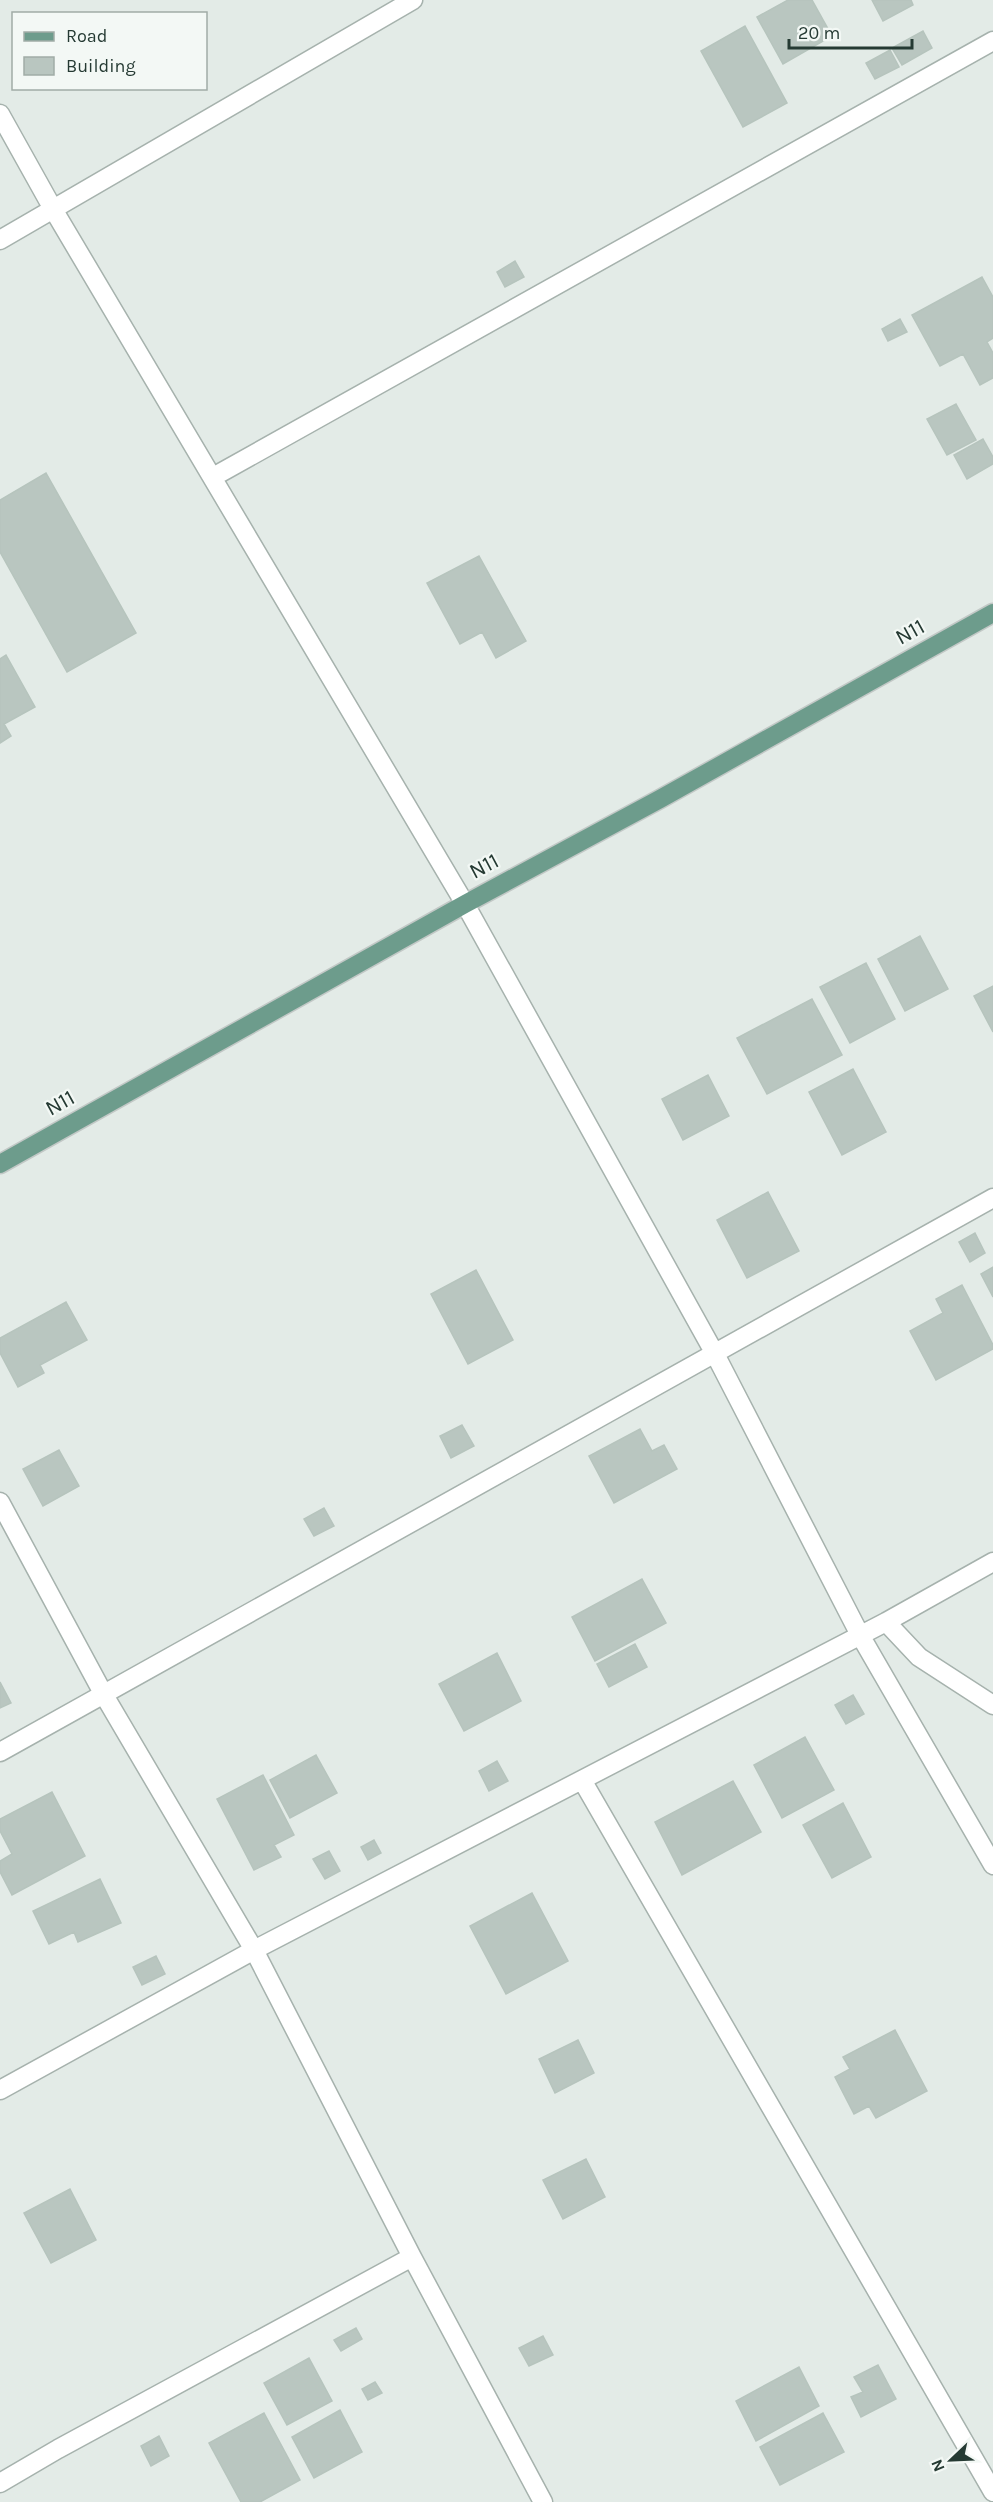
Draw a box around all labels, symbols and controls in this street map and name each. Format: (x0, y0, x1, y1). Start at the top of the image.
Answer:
legend (12, 12, 207, 90)
scale bar (789, 12, 912, 50)
text: 20 m (798, 22, 840, 44)
text: Road (66, 25, 107, 47)
text: Building (66, 55, 136, 77)
street label: N11 (891, 613, 929, 651)
street label: N11 (465, 848, 503, 884)
street label: N11 (41, 1084, 79, 1122)
north arrow (921, 2430, 981, 2490)
text: N (927, 2457, 949, 2475)

